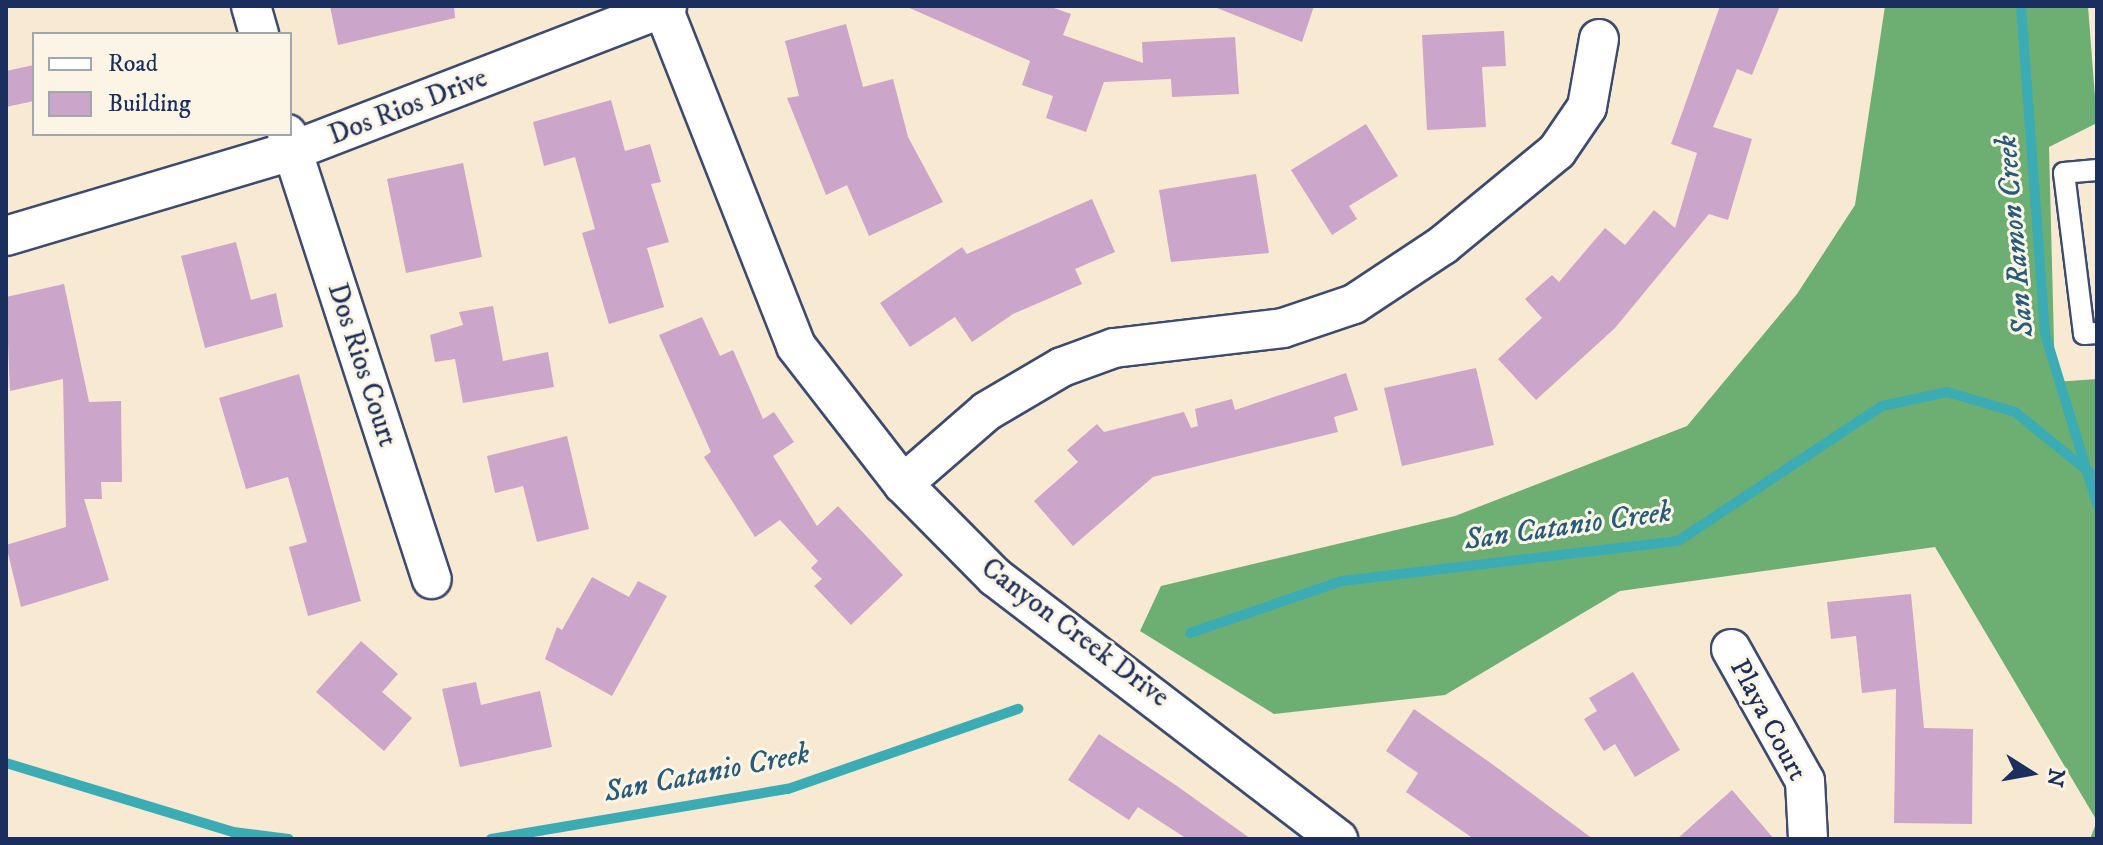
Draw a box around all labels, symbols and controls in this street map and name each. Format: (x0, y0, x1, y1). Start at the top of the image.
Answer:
legend (32, 32, 292, 136)
text: Road (108, 49, 158, 79)
street label: Dos Rios Drive (324, 61, 492, 153)
text: Building (108, 89, 191, 119)
water label: San Ramon Creek (1989, 134, 2043, 338)
street label: Dos Rios Court (320, 279, 404, 451)
water label: San Catanio Creek (1462, 495, 1674, 559)
street label: Canyon Creek Drive (974, 551, 1176, 715)
street label: Playa Court (1722, 654, 1814, 786)
north arrow (1991, 733, 2071, 813)
water label: San Catanio Creek (601, 736, 813, 812)
text: N (2040, 766, 2070, 789)

